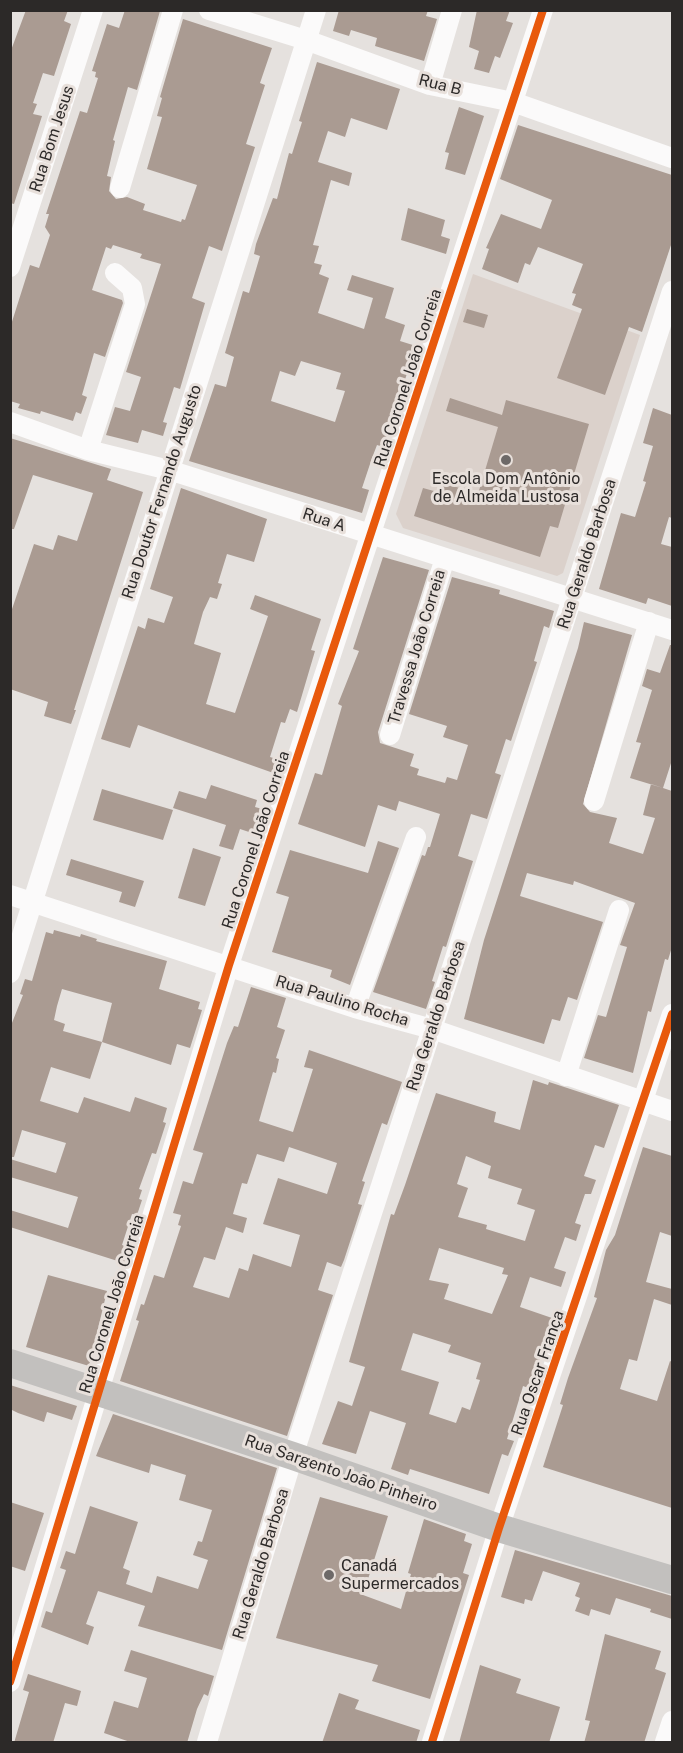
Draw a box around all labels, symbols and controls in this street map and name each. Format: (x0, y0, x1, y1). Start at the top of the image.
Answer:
street label: Rua B (417, 70, 463, 100)
street label: Rua Bom Jesus (26, 83, 78, 195)
street label: Rua Coronel João Correia (370, 286, 446, 470)
street label: Rua Doutor Fernando Augusto (118, 382, 206, 602)
marker: Escola Dom Antônio de Almeida Lustosa (499, 453, 513, 467)
place label: Escola Dom Antônio de Almeida Lustosa (432, 469, 580, 507)
street label: Rua Geraldo Barbosa (554, 477, 620, 631)
street label: Rua A (300, 504, 348, 536)
street label: Travessa João Correia (384, 567, 450, 727)
street label: Rua Coronel João Correia (218, 748, 294, 932)
street label: Rua Geraldo Barbosa (403, 939, 469, 1093)
street label: Rua Paulino Rocha (273, 972, 411, 1030)
street label: Rua Coronel João Correia (76, 1212, 148, 1396)
street label: Rua Oscar França (508, 1308, 568, 1438)
street label: Rua Sargento João Pinheiro (242, 1431, 440, 1515)
street label: Rua Geraldo Barbosa (229, 1486, 293, 1642)
place label: Canadá Supermercados (341, 1556, 459, 1594)
marker: Canadá Supermercados (322, 1568, 336, 1582)

